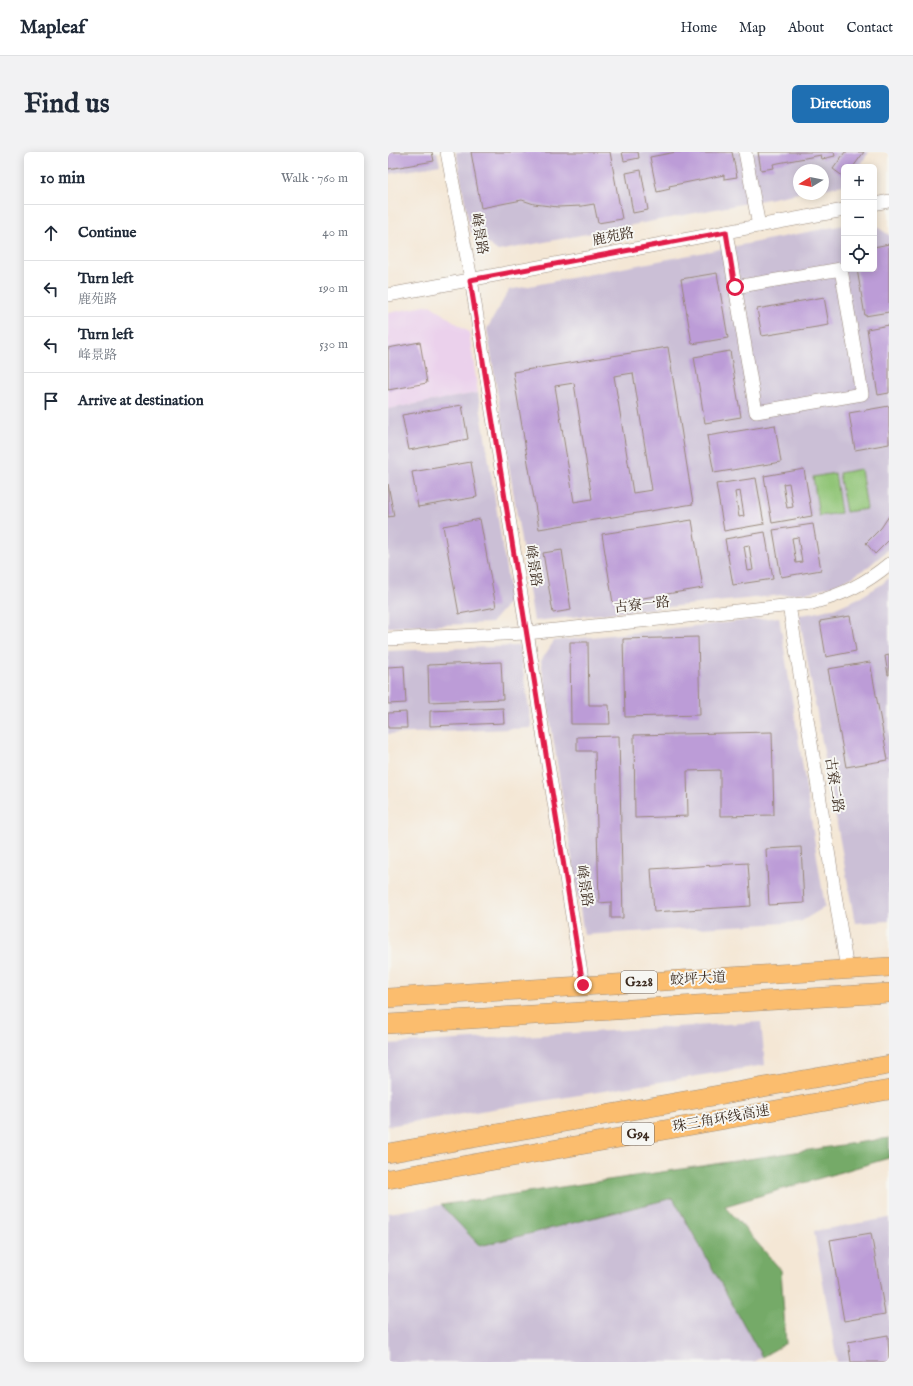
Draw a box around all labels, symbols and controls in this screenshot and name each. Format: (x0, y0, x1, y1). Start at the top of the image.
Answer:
text: Mapleaf (20, 16, 85, 40)
text: Home (681, 19, 717, 37)
text: Map (739, 19, 766, 37)
text: About (788, 19, 824, 37)
text: Contact (846, 19, 893, 37)
button: Directions (792, 85, 889, 123)
text: Find us (24, 87, 110, 122)
north arrow (793, 164, 829, 200)
map controls (841, 164, 877, 272)
button: + (841, 164, 877, 200)
text: 10 min (40, 168, 85, 189)
text: Walk · 760 m (281, 170, 348, 187)
button: − (841, 200, 877, 236)
street label: 峰景路 (466, 212, 492, 256)
icon: ahead (40, 222, 62, 244)
text: Continue (78, 223, 136, 242)
text: 40 m (322, 224, 348, 241)
street label: 鹿苑路 (591, 224, 635, 250)
button: locate (841, 236, 877, 272)
text: Turn left (78, 269, 134, 288)
icon: left (40, 278, 62, 300)
route start (726, 278, 744, 296)
text: 190 m (318, 280, 348, 297)
text: 鹿苑路 (78, 291, 117, 308)
text: Turn left (78, 325, 134, 344)
icon: left (40, 334, 62, 356)
text: 530 m (319, 336, 348, 353)
text: 峰景路 (78, 347, 117, 364)
icon: arrive (40, 390, 62, 412)
text: Arrive at destination (78, 391, 204, 410)
street label: 峰景路 (521, 544, 545, 588)
street label: 古寮一路 (613, 593, 671, 617)
street label: 古寮二路 (821, 756, 847, 814)
street label: 峰景路 (572, 864, 596, 908)
street label: 蛟坪大道 (670, 969, 726, 989)
road number: G228 (621, 971, 657, 993)
route end (574, 976, 592, 994)
street label: 珠三角环线高速 (671, 1102, 771, 1136)
road number: G94 (622, 1123, 654, 1145)

